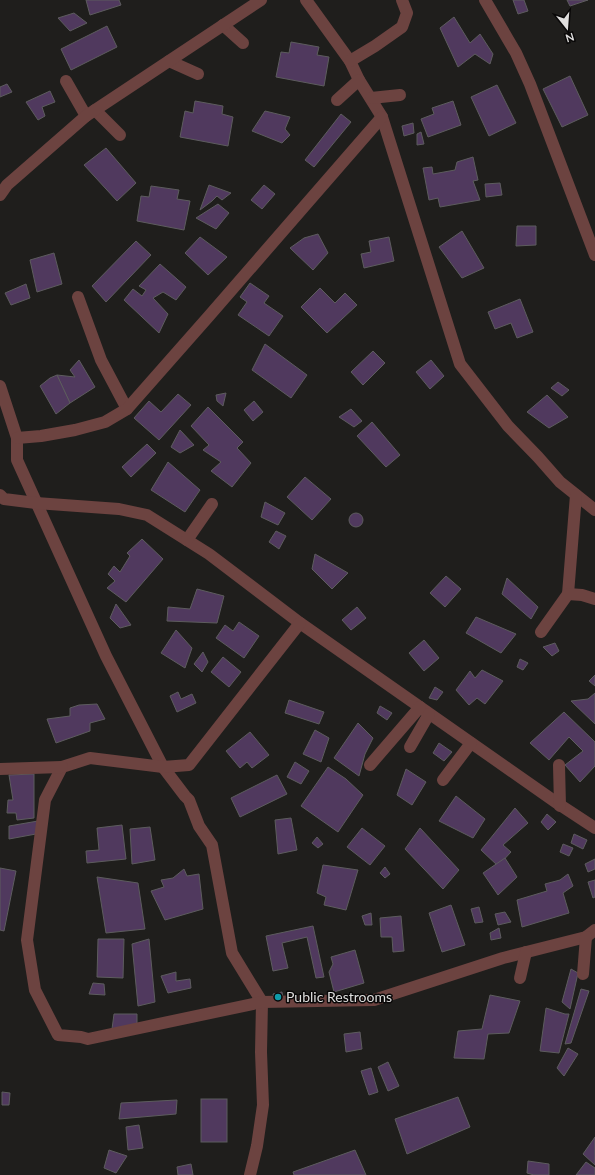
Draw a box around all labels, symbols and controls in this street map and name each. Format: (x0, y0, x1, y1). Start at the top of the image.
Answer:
north arrow (547, 8, 587, 48)
text: N (564, 31, 576, 45)
place label: Public Restrooms (286, 988, 392, 1005)
marker: Public Restrooms (273, 992, 283, 1002)

